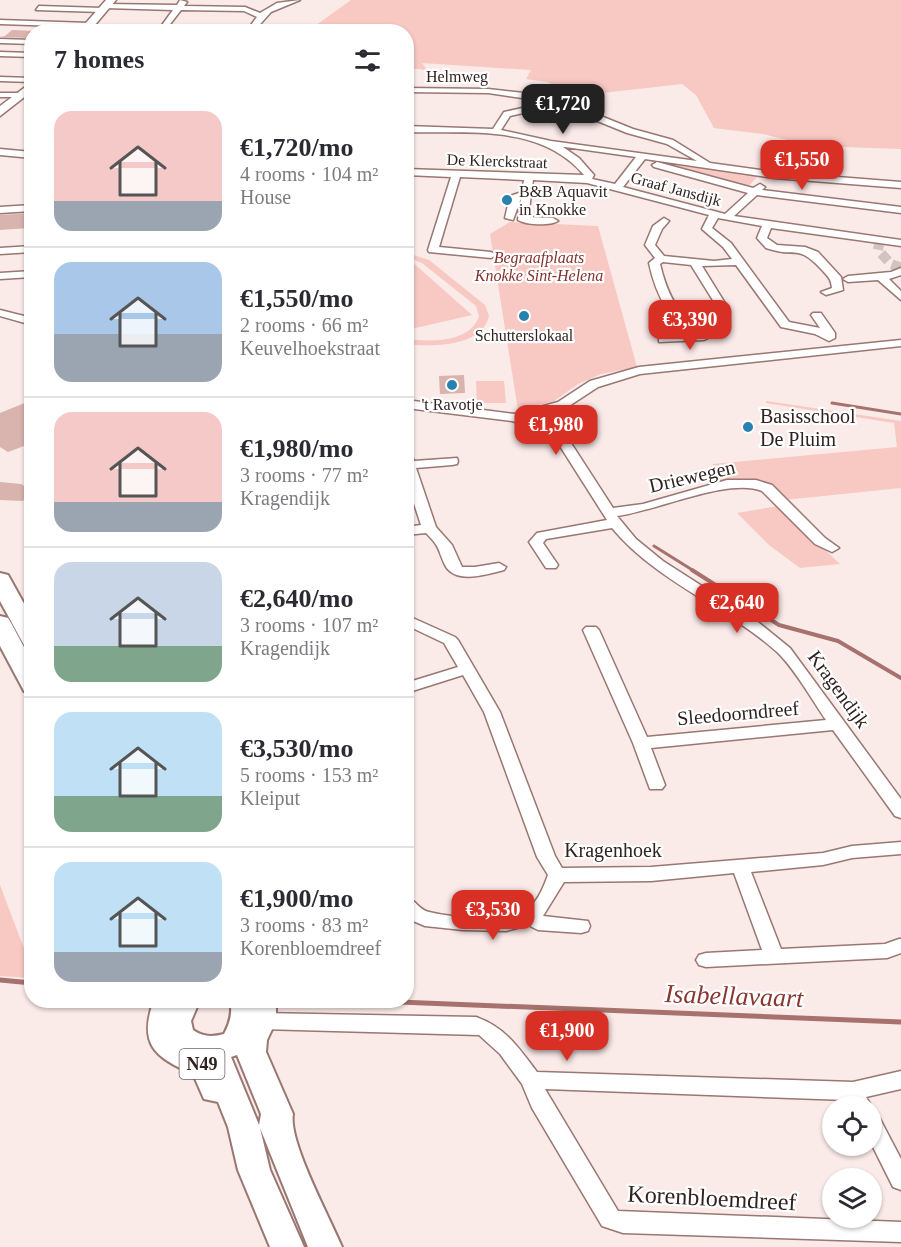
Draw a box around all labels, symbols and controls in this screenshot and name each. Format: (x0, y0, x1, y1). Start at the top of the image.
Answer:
icon: filters (351, 44, 384, 77)
text: 7 homes (54, 45, 144, 74)
street label: Helmweg (426, 68, 488, 86)
pin: €1,720 (514, 84, 612, 135)
text: €1,720 (536, 92, 591, 114)
text: €1,720/mo (240, 133, 353, 162)
icon: home (102, 135, 174, 207)
pin: €1,550 (753, 140, 851, 191)
text: €1,550 (775, 148, 830, 170)
street label: De Klerckstraat (446, 151, 548, 171)
text: 4 rooms · 104 m² (240, 163, 378, 185)
street label: Graaf Jansdijk (629, 169, 723, 210)
place label: B&B Aquavit in Knokke (519, 183, 608, 218)
text: House (240, 186, 291, 208)
marker: B&B Aquavit in Knokke (500, 193, 514, 207)
park label: Begraafplaats Knokke Sint-Helena (474, 249, 603, 284)
text: €1,550/mo (240, 284, 353, 313)
icon: home (102, 286, 174, 358)
pin: €3,390 (641, 300, 739, 351)
text: €3,390 (663, 308, 718, 330)
marker: Schutterslokaal (517, 309, 531, 323)
text: 2 rooms · 66 m² (240, 314, 368, 336)
place label: Schutterslokaal (475, 327, 574, 344)
text: Keuvelhoekstraat (240, 337, 380, 359)
marker: 't Ravotje (445, 378, 459, 392)
place label: 't Ravotje (421, 396, 483, 414)
pin: €1,980 (507, 405, 605, 456)
place label: Basisschool De Pluim (760, 405, 856, 450)
text: €1,980 (529, 413, 584, 435)
marker: Basisschool De Pluim (741, 420, 755, 434)
text: €1,980/mo (240, 434, 353, 463)
icon: home (102, 436, 174, 508)
street label: Driewegen (647, 455, 737, 498)
text: 3 rooms · 77 m² (240, 464, 368, 486)
text: Kragendijk (240, 487, 330, 509)
pin: €2,640 (688, 583, 786, 634)
text: €2,640/mo (240, 584, 353, 613)
icon: home (102, 586, 174, 658)
text: €2,640 (710, 591, 765, 613)
text: 3 rooms · 107 m² (240, 614, 378, 636)
text: Kragendijk (240, 637, 330, 659)
street label: Kragendijk (803, 646, 874, 732)
street label: Sleedoorndreef (676, 697, 800, 729)
text: €3,530/mo (240, 734, 353, 763)
icon: home (102, 736, 174, 808)
text: 5 rooms · 153 m² (240, 764, 378, 786)
text: Kleiput (240, 787, 300, 809)
street label: Kragenhoek (564, 839, 662, 862)
text: €1,900/mo (240, 884, 353, 913)
icon: home (102, 886, 174, 958)
pin: €3,530 (444, 890, 542, 941)
text: €3,530 (466, 898, 521, 920)
text: 3 rooms · 83 m² (240, 914, 368, 936)
text: Korenbloemdreef (240, 937, 381, 959)
water label: Isabellavaart (663, 979, 805, 1013)
pin: €1,900 (518, 1011, 616, 1062)
text: €1,900 (540, 1019, 595, 1041)
road number: N49 (180, 1049, 224, 1079)
map controls (822, 1096, 882, 1228)
button: locate (822, 1096, 882, 1156)
button: layers (822, 1168, 882, 1228)
street label: Korenbloemdreef (627, 1181, 797, 1215)

